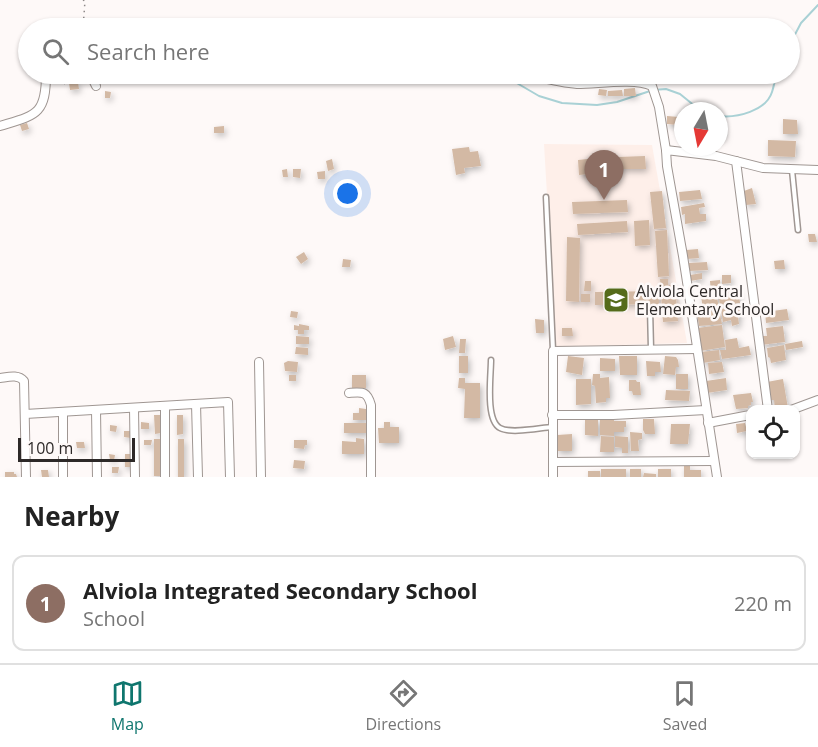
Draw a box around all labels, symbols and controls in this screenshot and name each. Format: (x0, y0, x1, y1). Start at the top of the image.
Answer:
search box (18, 18, 800, 84)
icon: search (39, 35, 72, 68)
text: Search here (87, 36, 210, 66)
north arrow (674, 102, 728, 156)
pin: 1 (584, 150, 624, 200)
your location (333, 179, 362, 208)
place label: Alviola Central Elementary School (636, 280, 774, 320)
school or university icon: Alviola Central Elementary School (601, 285, 631, 315)
map controls (746, 405, 800, 459)
button: locate (746, 405, 800, 459)
scale bar (18, 435, 135, 462)
text: 100 m (27, 437, 73, 459)
text: Nearby (24, 498, 119, 534)
text: Alviola Integrated Secondary School (83, 575, 477, 605)
text: 1 (40, 590, 51, 617)
text: 220 m (734, 590, 792, 617)
text: School (83, 605, 145, 632)
tab: Map (111, 677, 144, 735)
tab: Directions (365, 677, 441, 735)
tab: Saved (663, 677, 707, 735)

